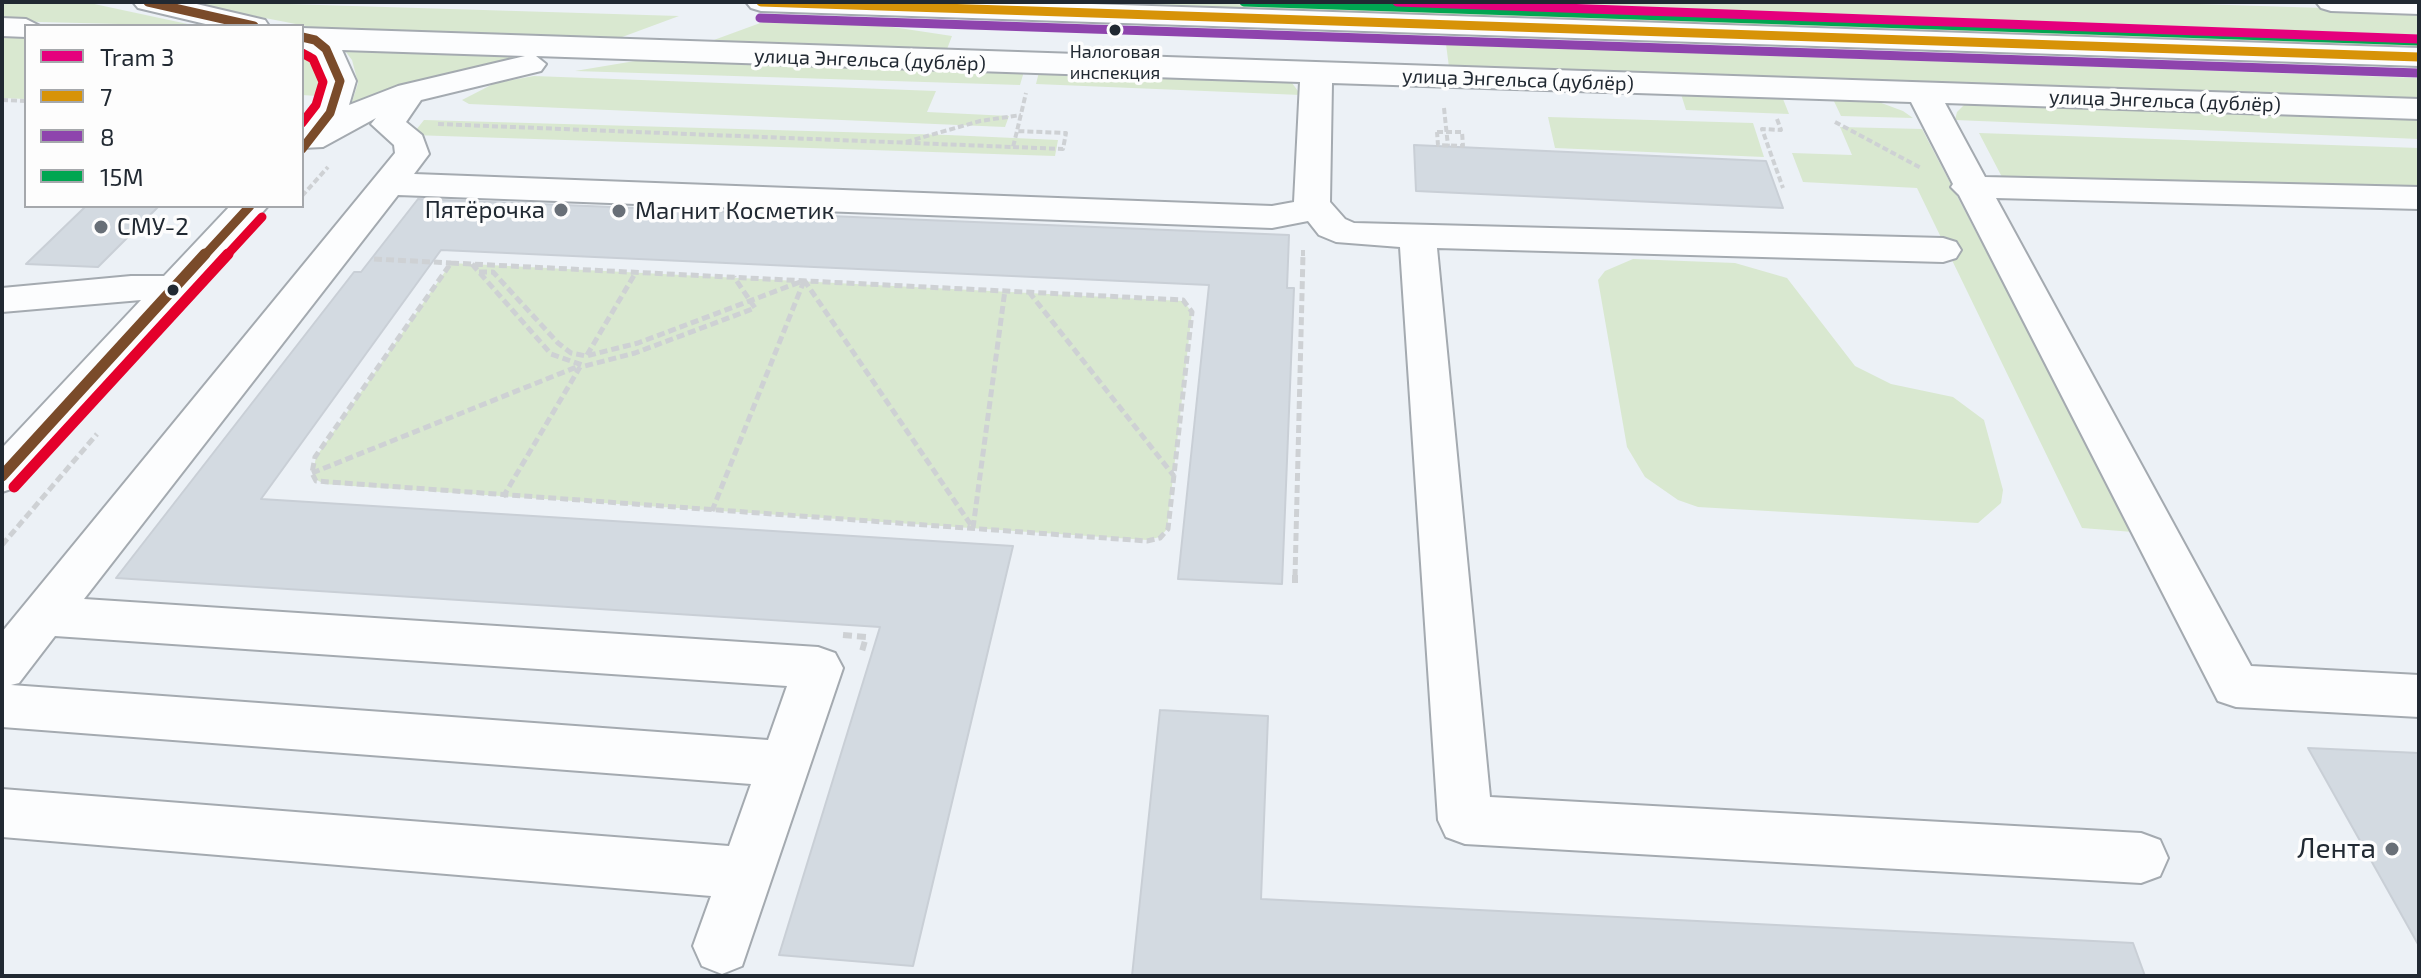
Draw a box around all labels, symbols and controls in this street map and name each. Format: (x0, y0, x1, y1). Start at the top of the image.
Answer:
marker: Налоговая инспекция (1107, 22, 1123, 38)
legend (24, 24, 304, 208)
place label: Налоговая инспекция (1070, 41, 1160, 84)
text: Tram 3 (100, 42, 174, 71)
street label: улица Энгельса (дублёр) (754, 44, 986, 76)
street label: улица Энгельса (дублёр) (1402, 64, 1634, 96)
text: 7 (100, 82, 112, 111)
street label: улица Энгельса (дублёр) (2049, 85, 2281, 117)
text: 8 (100, 122, 115, 151)
text: 15М (100, 162, 143, 191)
place label: Пятёрочка (425, 196, 545, 224)
place label: Магнит Косметик (635, 197, 834, 225)
marker: Пятёрочка (552, 201, 570, 219)
marker: Магнит Косметик (610, 202, 628, 220)
place label: СМУ-2 (117, 213, 189, 241)
marker: СМУ-2 (92, 218, 110, 236)
unlabelled marker (165, 282, 181, 298)
place label: Лента (2297, 832, 2376, 866)
marker: Лента (2383, 840, 2401, 858)

